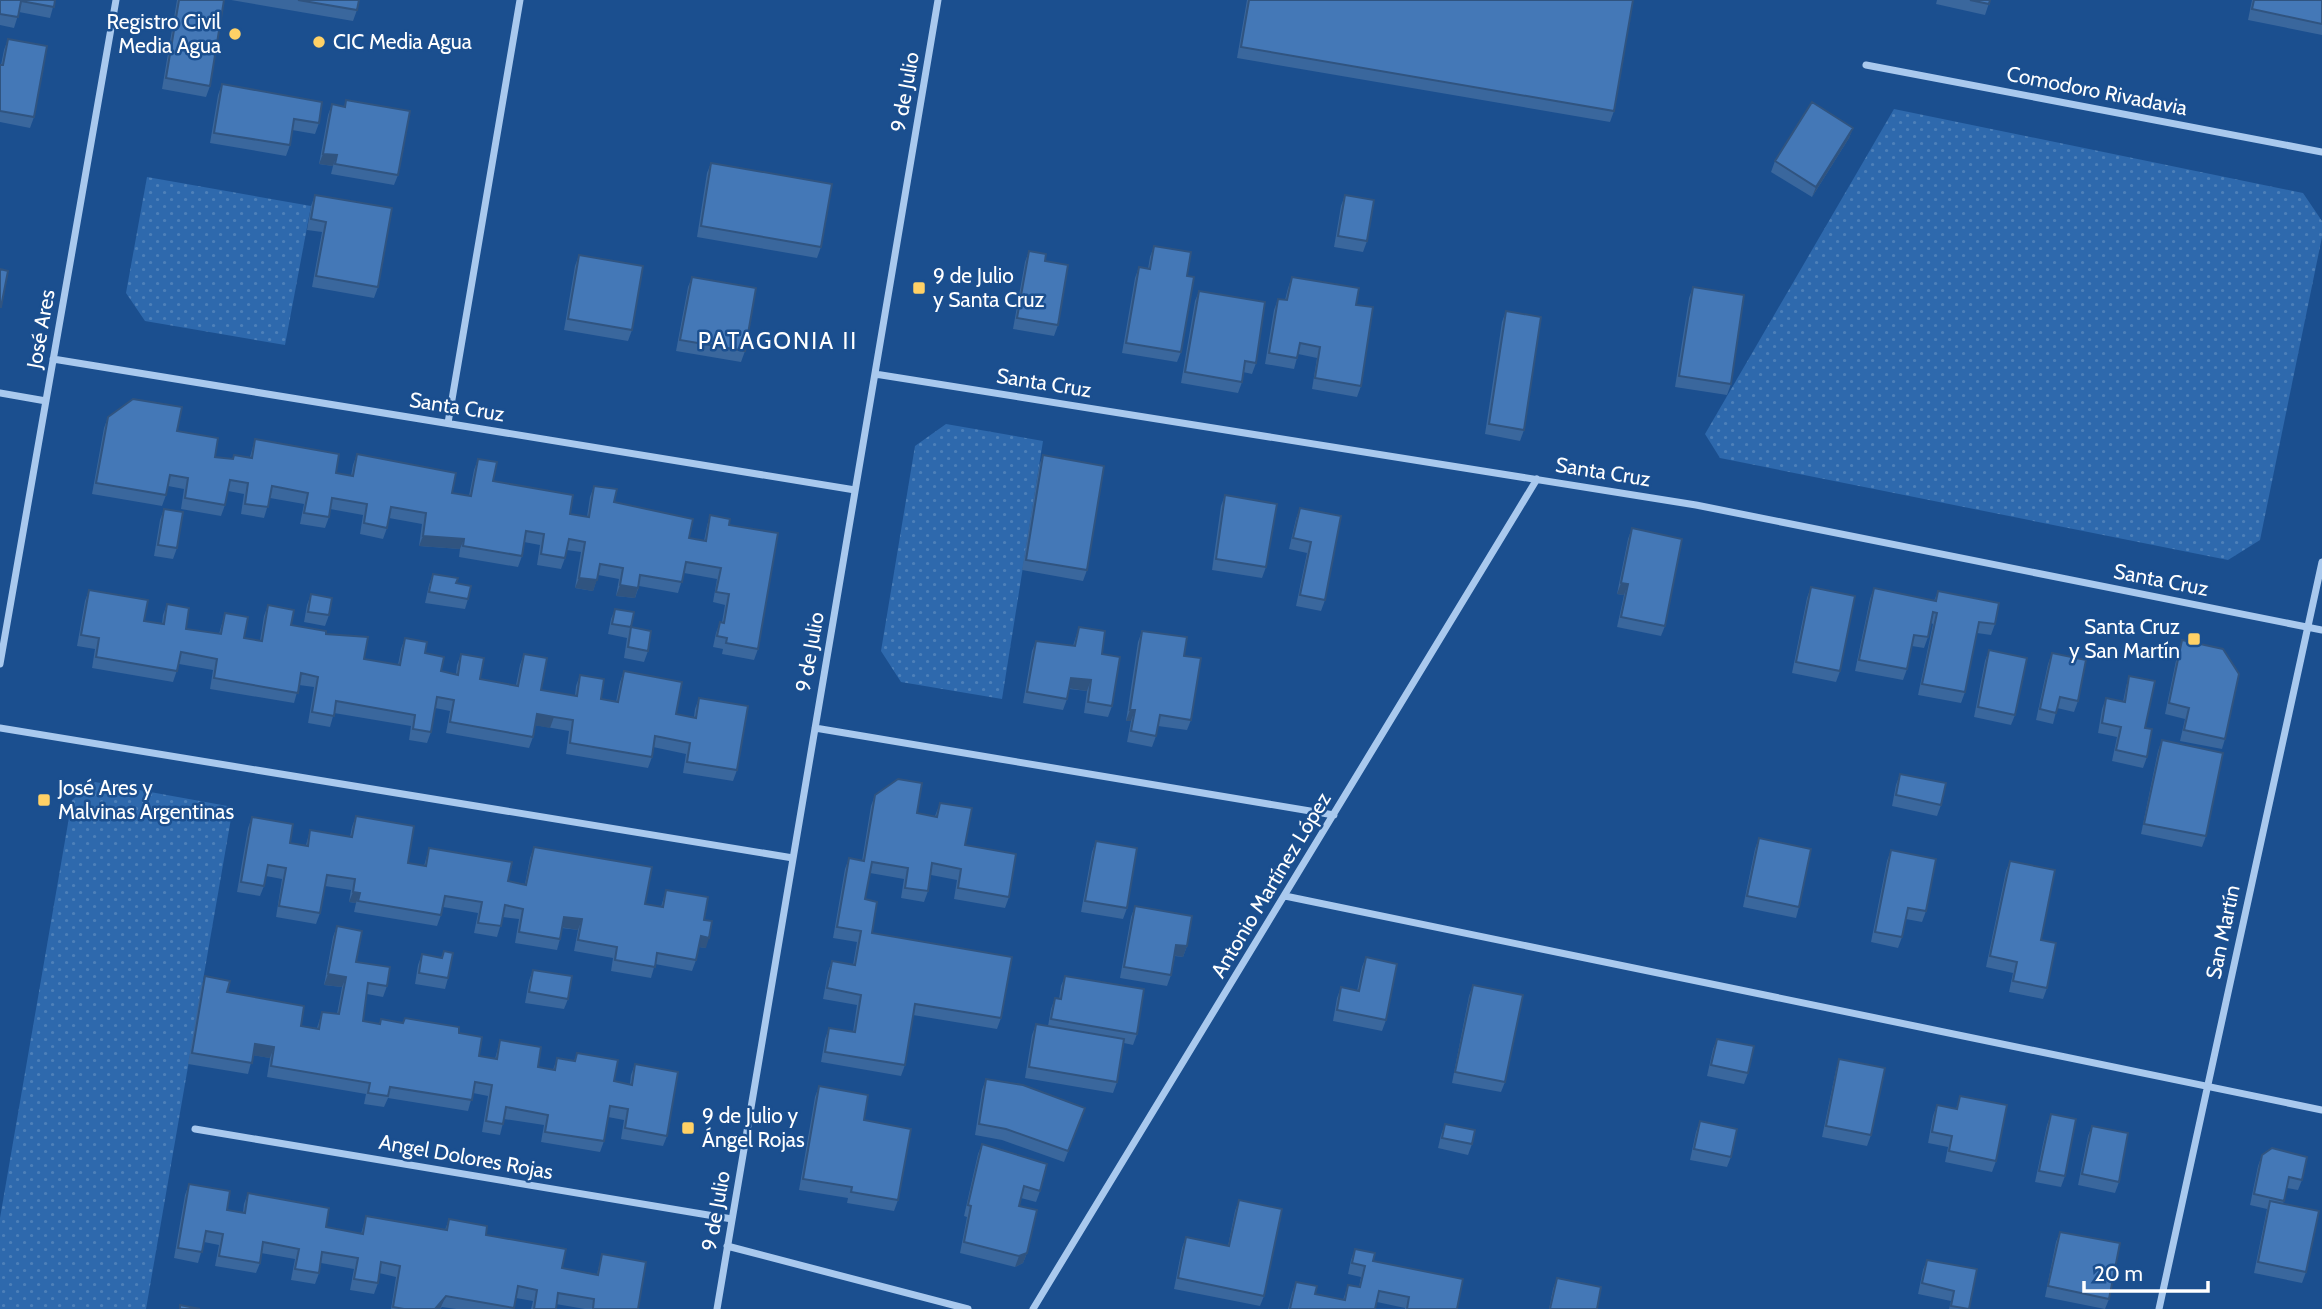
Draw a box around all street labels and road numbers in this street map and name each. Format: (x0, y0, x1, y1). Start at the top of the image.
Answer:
street label: 9 de Julio (885, 50, 924, 134)
street label: Comodoro Rivadavia (2005, 61, 2190, 120)
street label: José Ares (21, 287, 60, 371)
street label: Santa Cruz (995, 363, 1094, 402)
street label: Santa Cruz (408, 387, 507, 426)
street label: Santa Cruz (1554, 452, 1653, 491)
street label: Santa Cruz (2112, 558, 2211, 601)
street label: 9 de Julio (790, 610, 829, 694)
street label: Antonio Martínez López (1205, 787, 1336, 982)
street label: San Martín (2200, 882, 2245, 981)
street label: Angel Dolores Rojas (377, 1129, 555, 1185)
street label: 9 de Julio (696, 1169, 735, 1253)

